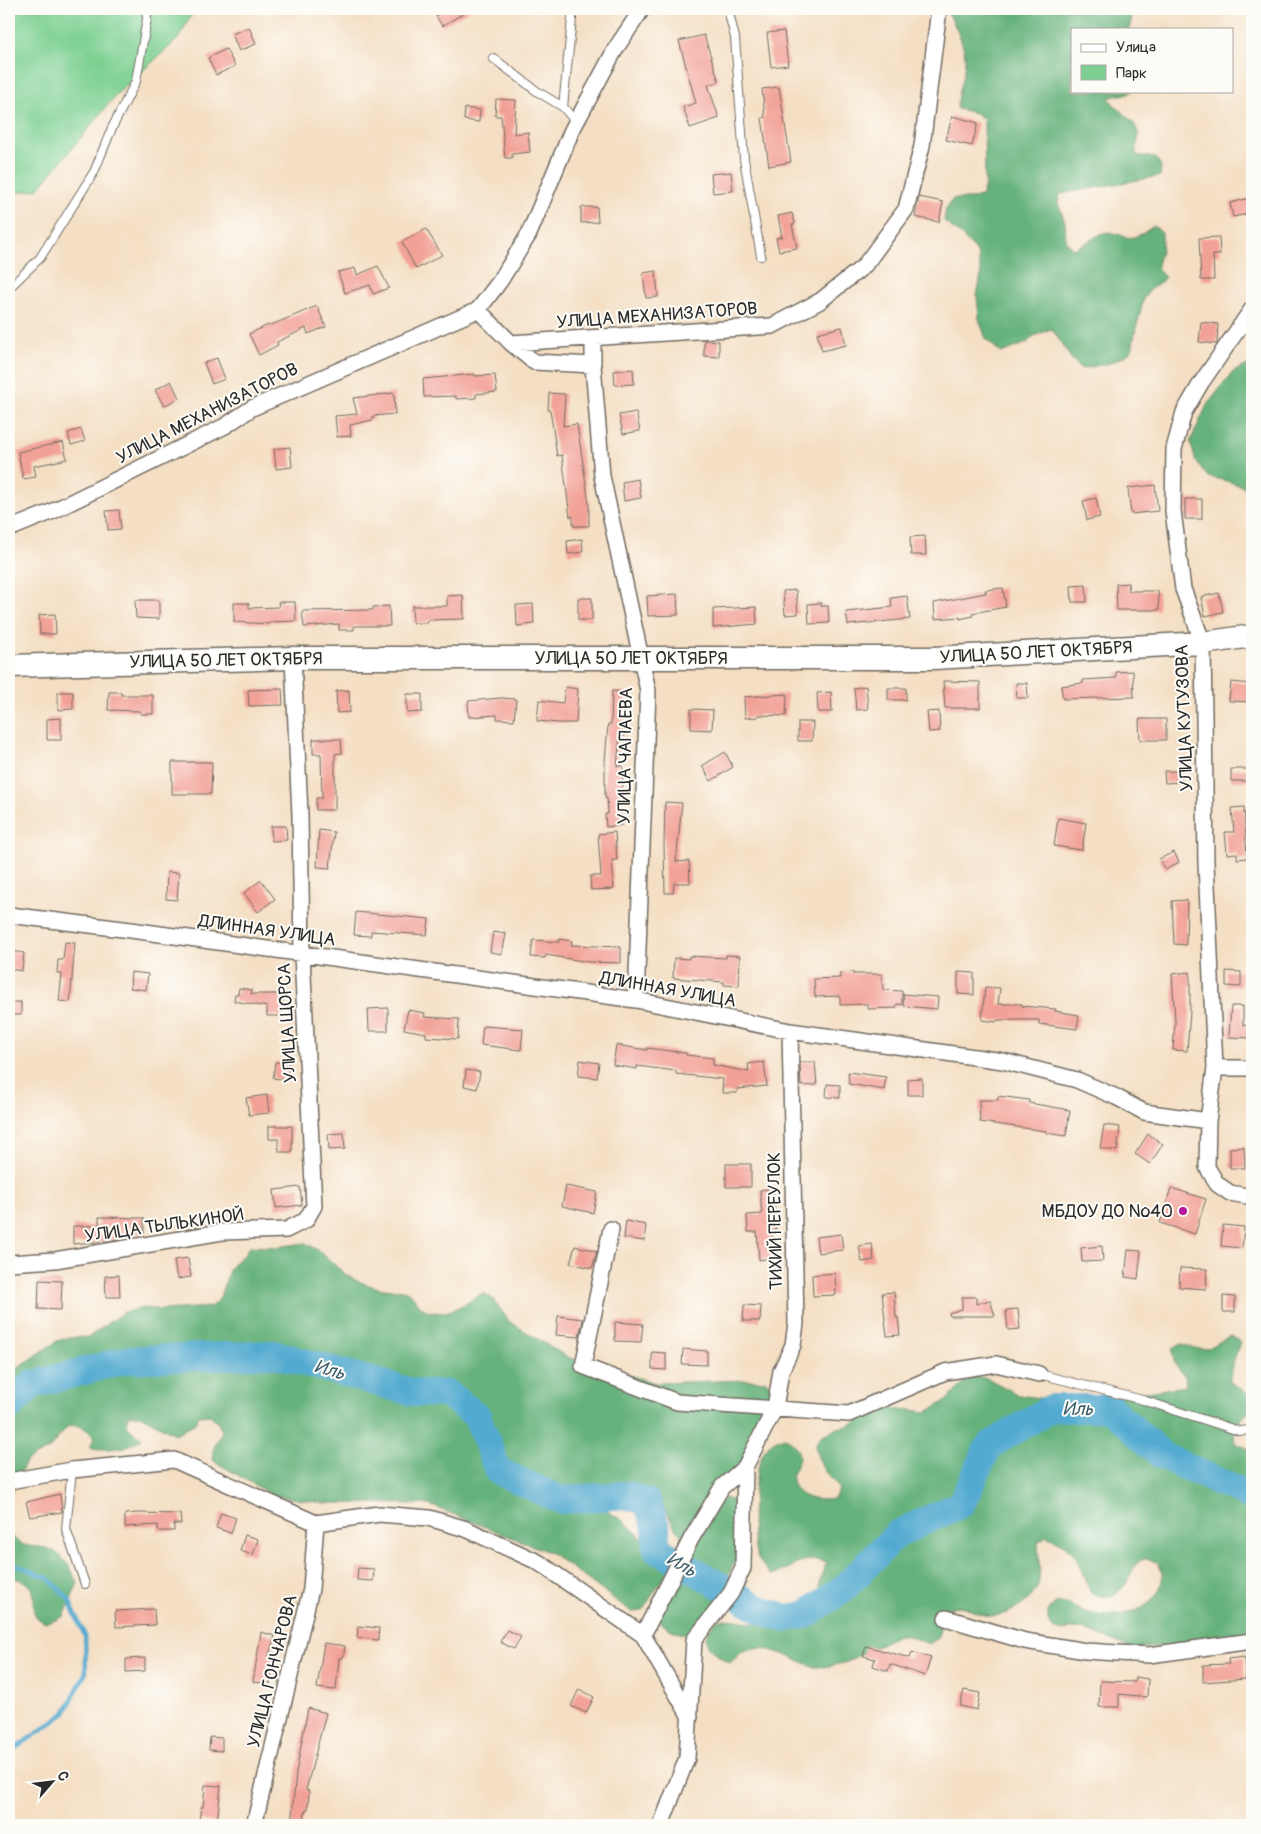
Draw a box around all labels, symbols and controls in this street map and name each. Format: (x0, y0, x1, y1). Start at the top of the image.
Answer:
legend (1071, 28, 1234, 92)
text: Улица (1116, 38, 1156, 57)
text: Парк (1116, 64, 1147, 83)
street label: УЛИЦА МЕХАНИЗАТОРОВ (556, 297, 758, 334)
street label: УЛИЦА МЕХАНИЗАТОРОВ (112, 358, 302, 469)
street label: УЛИЦА 50 ЛЕТ ОКТЯБРЯ (939, 636, 1133, 669)
street label: УЛИЦА КУТУЗОВА (1170, 644, 1199, 792)
street label: УЛИЦА 50 ЛЕТ ОКТЯБРЯ (129, 647, 323, 674)
street label: УЛИЦА 50 ЛЕТ ОКТЯБРЯ (534, 647, 728, 670)
street label: УЛИЦА ЧАПАЕВА (613, 687, 638, 825)
street label: ДЛИННАЯ УЛИЦА (196, 909, 337, 952)
street label: УЛИЦА ЩОРСА (273, 962, 302, 1083)
street label: ДЛИННАЯ УЛИЦА (597, 966, 738, 1013)
street label: ТИХИЙ ПЕРЕУЛОК (763, 1152, 788, 1290)
place label: МБДОУ ДО №40 (1042, 1200, 1173, 1223)
street label: УЛИЦА ТЫЛЬКИНОЙ (83, 1203, 245, 1248)
marker: МБДОУ ДО №40 (1177, 1205, 1189, 1217)
water label: Иль (312, 1354, 348, 1386)
water label: Иль (1063, 1397, 1094, 1421)
water label: Иль (662, 1547, 701, 1583)
street label: УЛИЦА ГОНЧАРОВА (242, 1592, 303, 1750)
north arrow (28, 1756, 78, 1806)
text: С (54, 1768, 73, 1784)

